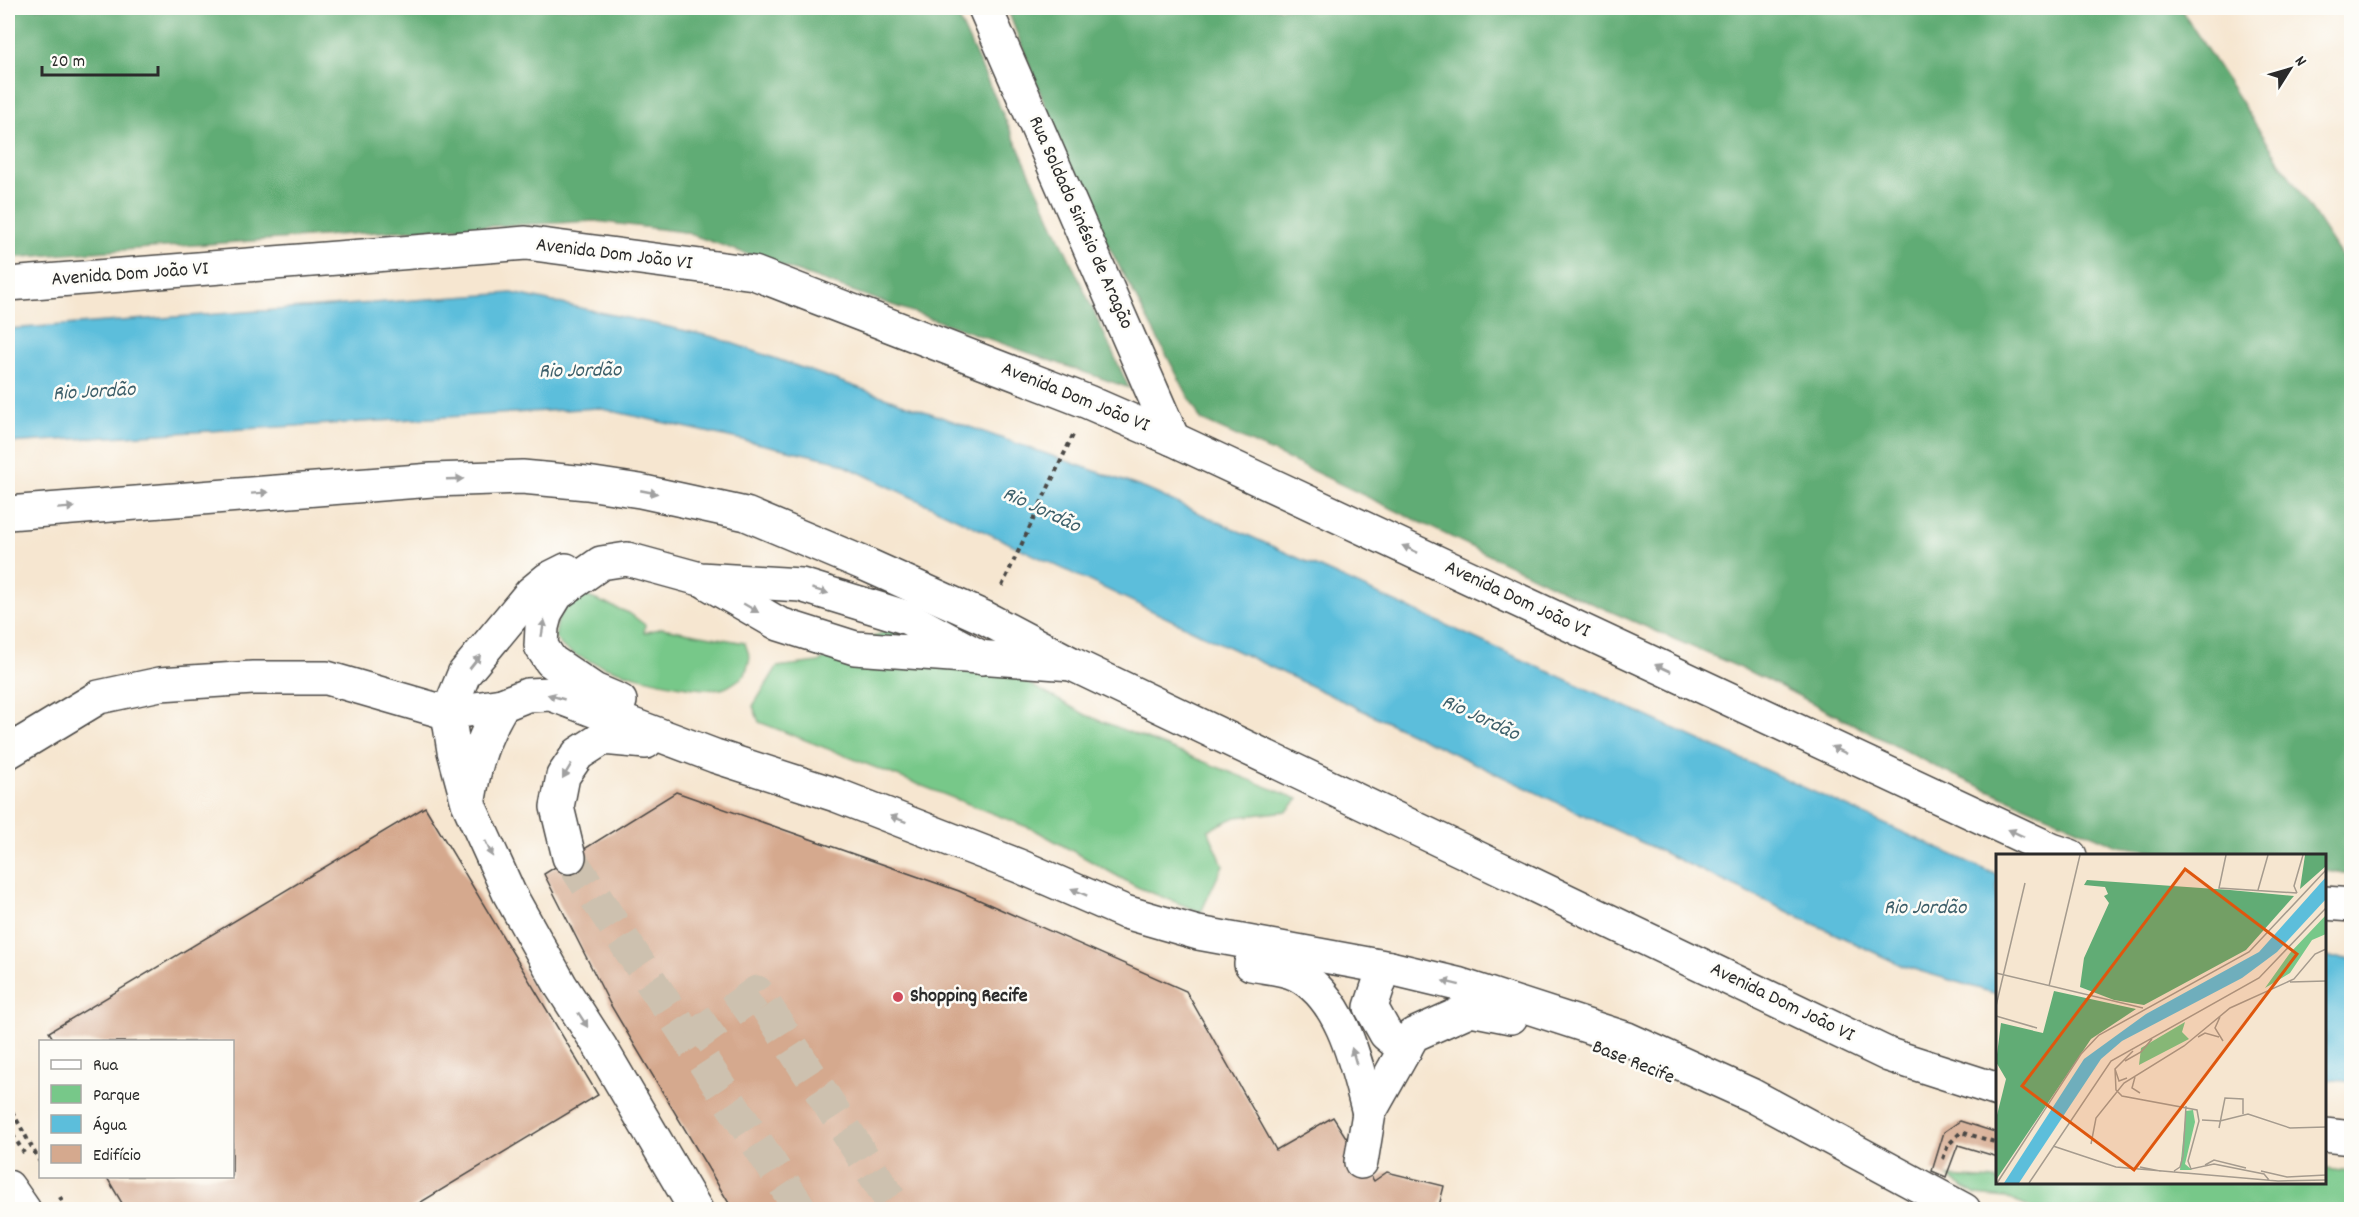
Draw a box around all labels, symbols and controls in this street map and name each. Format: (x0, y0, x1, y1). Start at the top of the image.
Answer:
scale bar (42, 39, 158, 77)
north arrow (2260, 39, 2320, 99)
text: 20 m (51, 50, 85, 75)
text: N (2288, 51, 2312, 72)
street label: Rua Soldado Sinésio de Aragão (1020, 112, 1140, 334)
street label: Avenida Dom João VI (534, 232, 694, 278)
street label: Avenida Dom João VI (51, 256, 209, 294)
water label: Rio Jordão (538, 356, 623, 388)
street label: Avenida Dom João VI (997, 356, 1153, 440)
water label: Rio Jordão (52, 376, 138, 410)
one-way arrow (445, 475, 464, 484)
water label: Rio Jordão (997, 480, 1086, 543)
one-way arrow (251, 488, 270, 498)
one-way arrow (639, 488, 658, 497)
one-way arrow (56, 503, 75, 513)
one-way arrow (1402, 545, 1419, 554)
street label: Avenida Dom João VI (1440, 554, 1594, 646)
one-way arrow (811, 587, 829, 596)
one-way arrow (743, 603, 760, 613)
one-way arrow (539, 618, 548, 637)
one-way arrow (468, 654, 481, 670)
one-way arrow (1654, 663, 1671, 672)
water label: Rio Jordão (1436, 688, 1525, 751)
one-way arrow (547, 692, 565, 701)
one-way arrow (1831, 746, 1848, 755)
one-way arrow (562, 763, 573, 779)
one-way arrow (889, 814, 907, 823)
one-way arrow (2007, 827, 2025, 837)
one-way arrow (484, 841, 493, 858)
inset map (1996, 854, 2326, 1184)
one-way arrow (1069, 887, 1087, 897)
water label: Rio Jordão (1884, 894, 1968, 924)
street label: Avenida Dom João VI (1705, 956, 1859, 1050)
one-way arrow (1442, 978, 1460, 987)
place label: Shopping Recife (910, 983, 1028, 1011)
marker: Shopping Recife (891, 990, 905, 1004)
one-way arrow (577, 1012, 588, 1028)
street label: Base Recife (1588, 1034, 1679, 1092)
legend (39, 1040, 234, 1178)
one-way arrow (1348, 1047, 1358, 1065)
text: Rua (93, 1054, 119, 1079)
text: Parque (93, 1084, 140, 1109)
text: Água (93, 1114, 127, 1139)
text: Edifício (93, 1144, 141, 1169)

